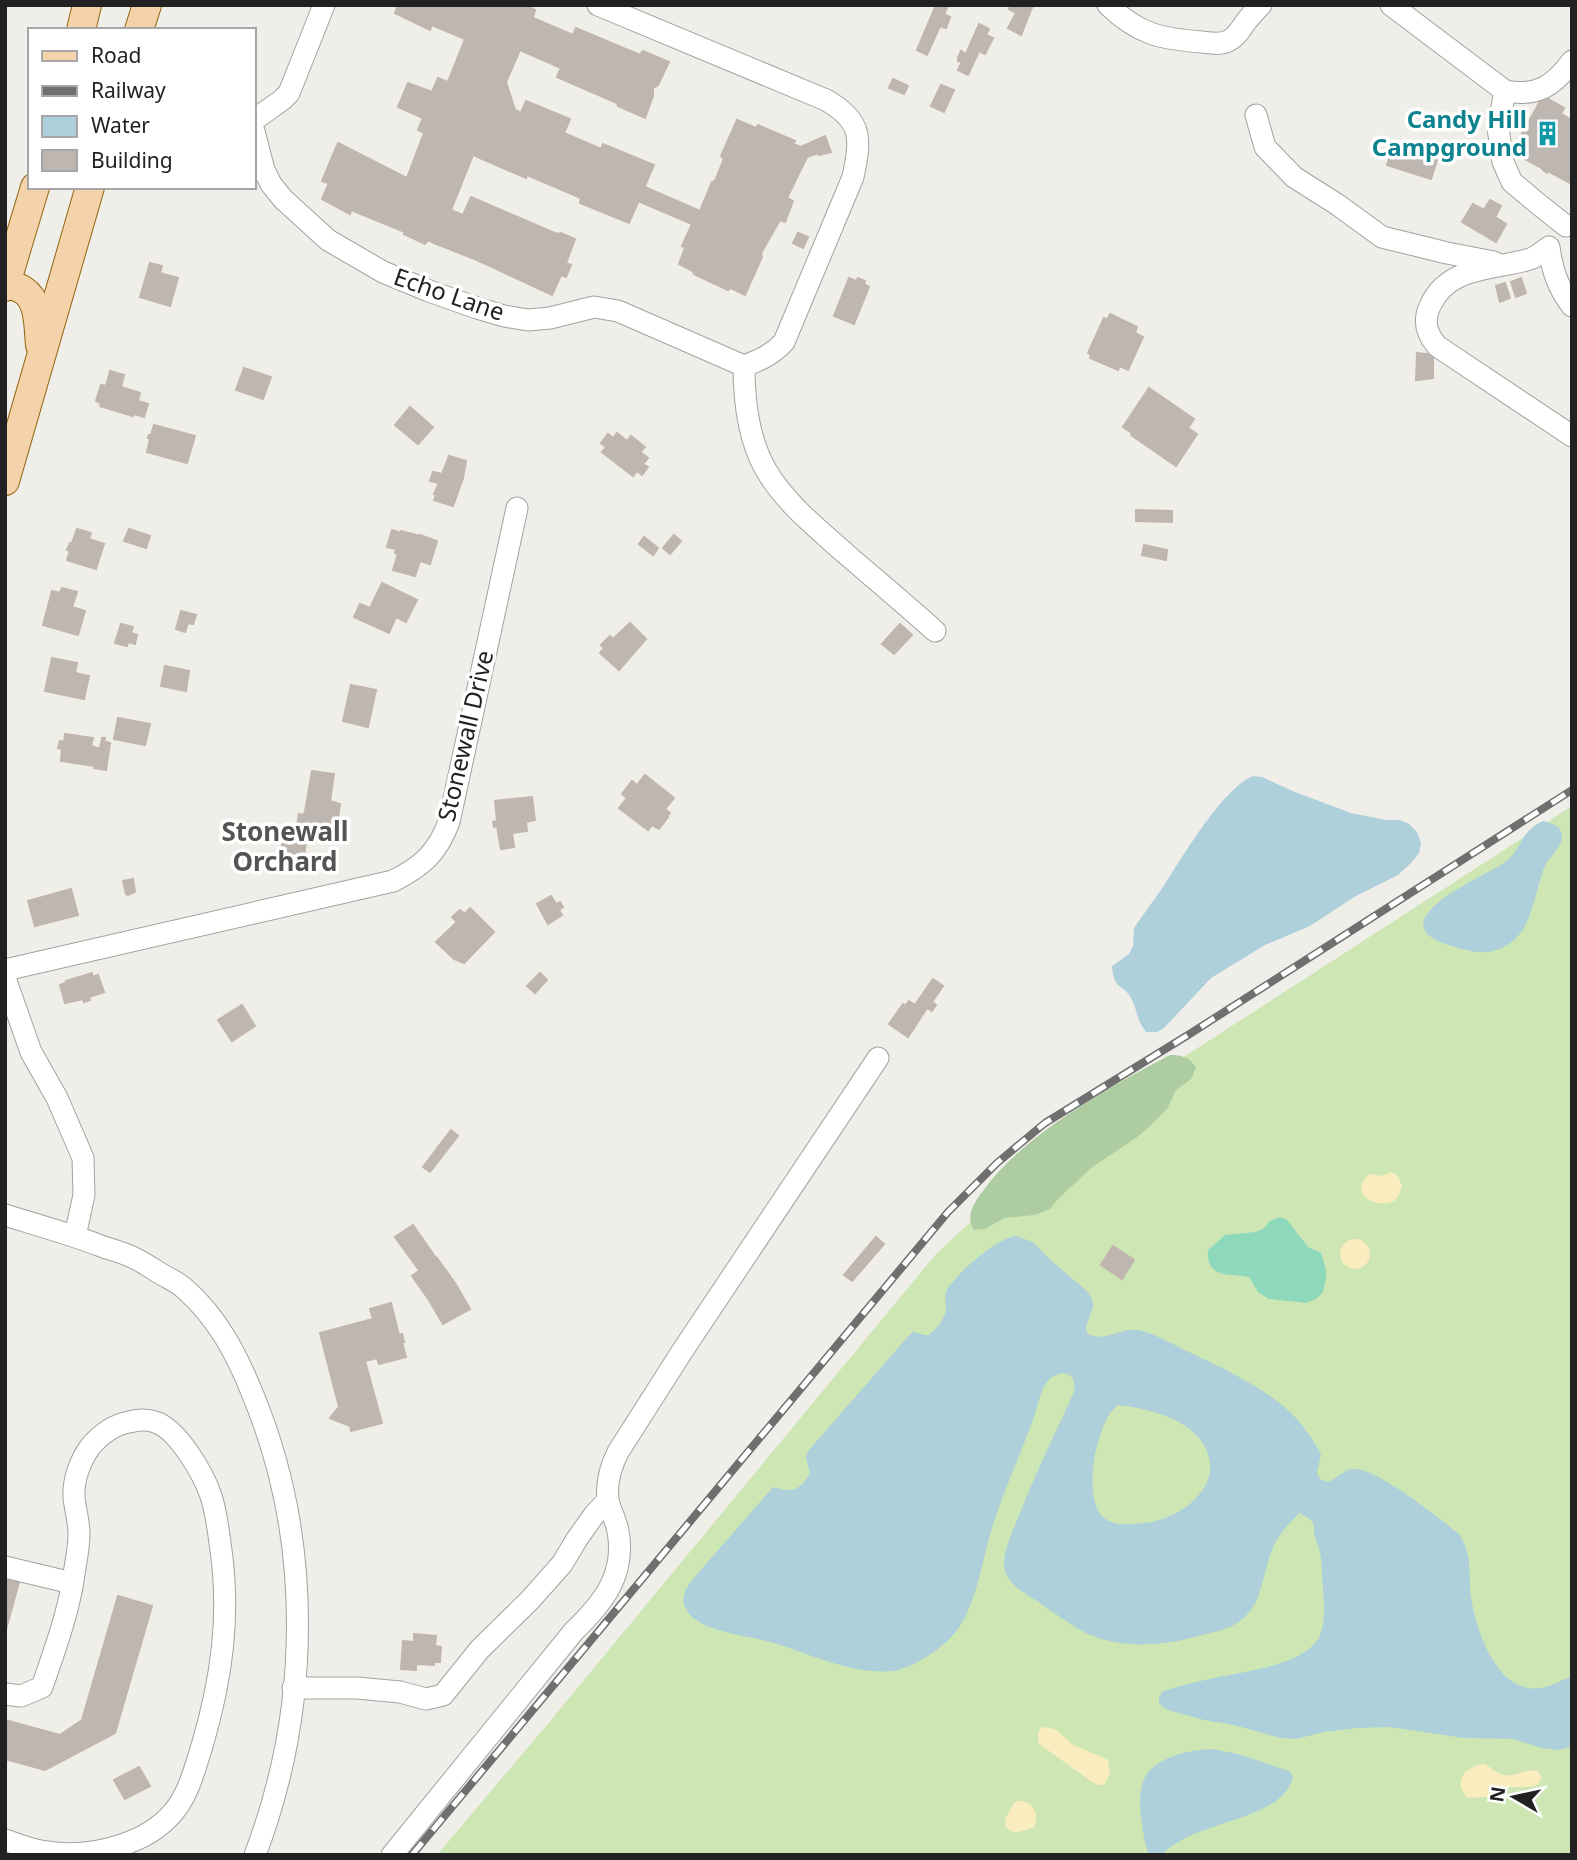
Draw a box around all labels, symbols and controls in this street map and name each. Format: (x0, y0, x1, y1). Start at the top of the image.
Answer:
legend (28, 28, 256, 189)
text: Road (91, 41, 141, 69)
text: Railway (91, 76, 166, 104)
place label: Candy Hill Campground (1372, 102, 1527, 163)
text: Water (91, 111, 150, 139)
building icon: Candy Hill Campground (1533, 120, 1561, 148)
text: Building (91, 146, 173, 174)
street label: Echo Lane (390, 259, 509, 328)
street label: Stonewall Drive (429, 647, 500, 824)
district label: Stonewall Orchard (221, 813, 349, 879)
north arrow (1479, 1762, 1549, 1832)
text: N (1483, 1785, 1511, 1804)

